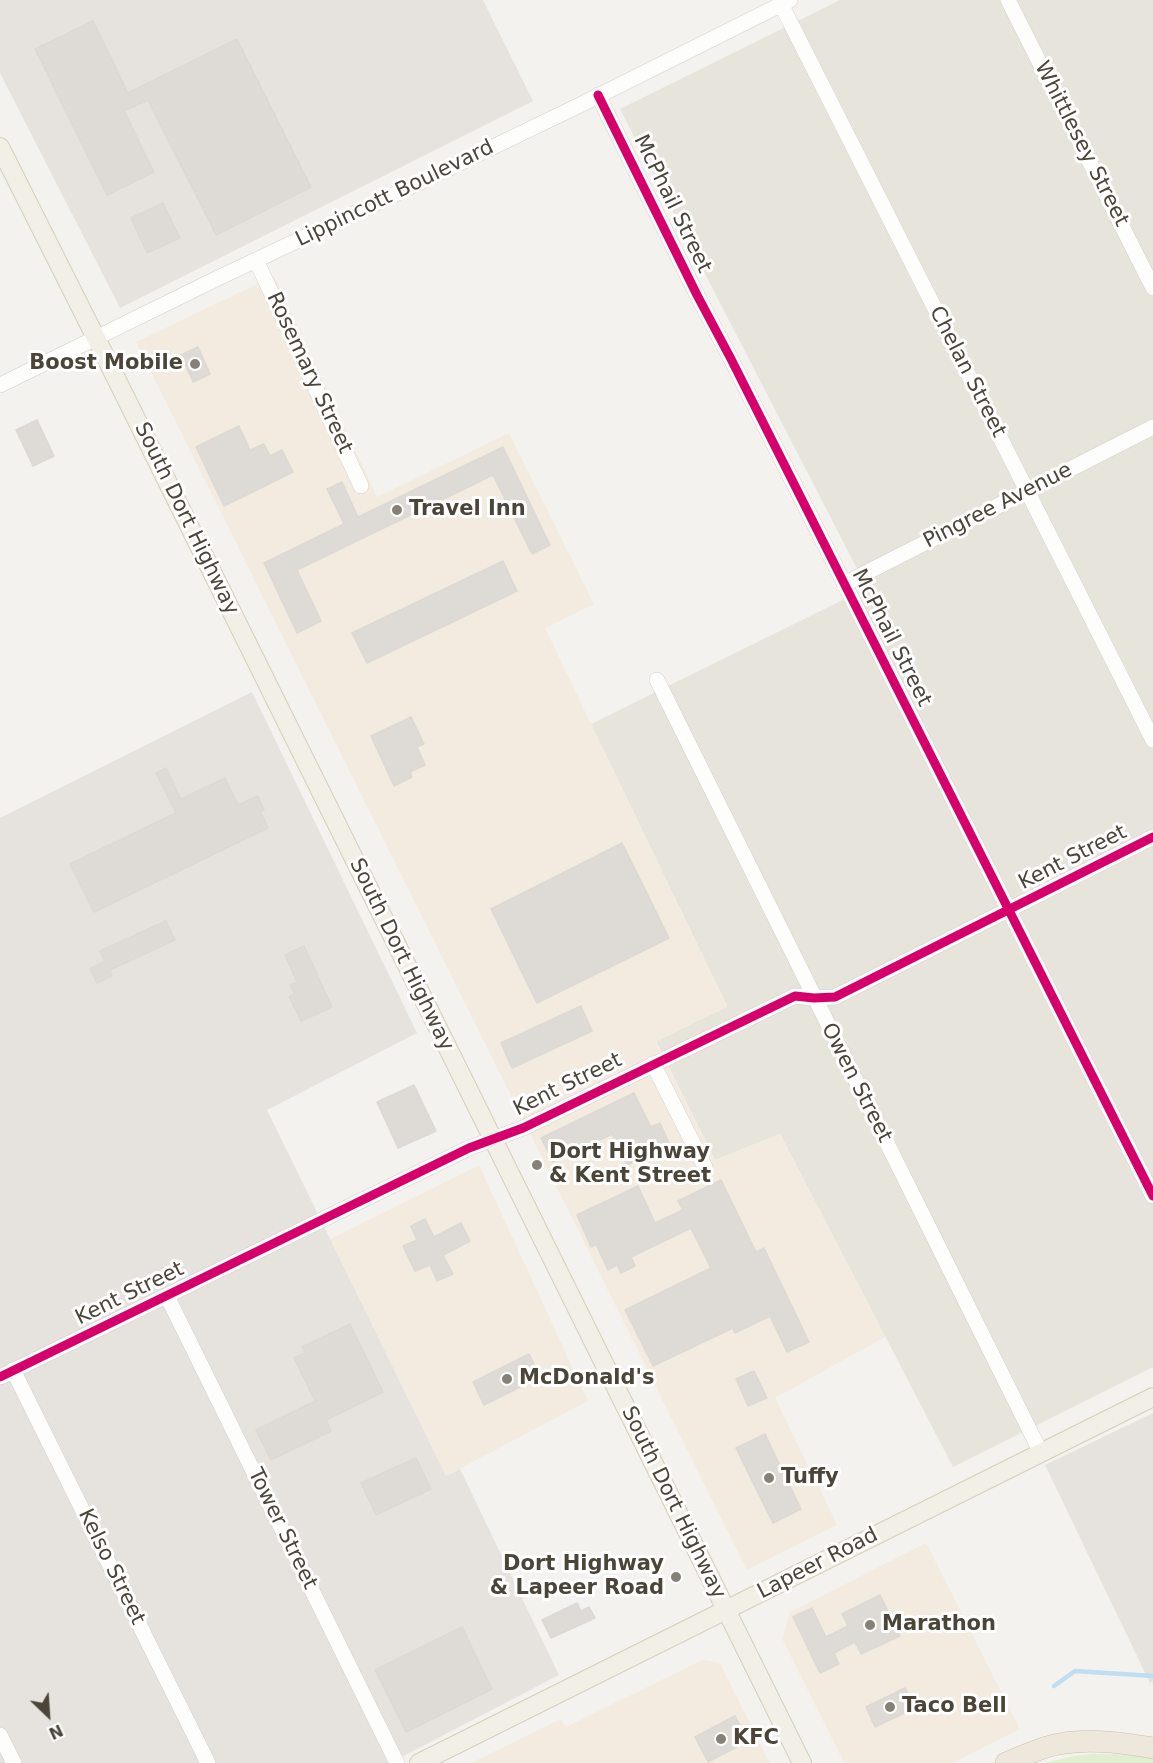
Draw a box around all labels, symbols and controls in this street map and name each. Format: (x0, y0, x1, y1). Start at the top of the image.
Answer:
street label: Whittlesey Street (1028, 57, 1134, 231)
street label: McPhail Street (628, 131, 716, 277)
street label: Lippincott Boulevard (292, 135, 498, 253)
street label: Rosemary Street (261, 288, 357, 458)
street label: Chelan Street (923, 302, 1011, 442)
place label: Boost Mobile (29, 351, 183, 377)
marker: Boost Mobile (188, 357, 202, 371)
street label: South Dort Highway (128, 419, 244, 619)
street label: Pingree Avenue (919, 458, 1077, 554)
place label: Travel Inn (409, 497, 526, 523)
marker: Travel Inn (390, 503, 404, 517)
street label: McPhail Street (846, 565, 936, 711)
street label: Kent Street (1015, 820, 1131, 896)
street label: South Dort Highway (343, 855, 459, 1055)
street label: Owen Street (815, 1019, 897, 1147)
street label: Kent Street (510, 1048, 626, 1122)
place label: Dort Highway & Kent Street (549, 1140, 711, 1190)
marker: Dort Highway & Kent Street (530, 1158, 544, 1172)
street label: Kent Street (72, 1257, 188, 1331)
place label: McDonald's (519, 1366, 654, 1392)
marker: McDonald's (500, 1372, 514, 1386)
street label: South Dort Highway (615, 1403, 731, 1603)
street label: Tower Street (242, 1464, 322, 1594)
place label: Tuffy (781, 1465, 839, 1491)
marker: Tuffy (762, 1471, 776, 1485)
street label: Kelso Street (72, 1505, 150, 1629)
street label: Lapeer Road (754, 1523, 882, 1605)
place label: Dort Highway & Lapeer Road (490, 1552, 664, 1602)
marker: Dort Highway & Lapeer Road (669, 1570, 683, 1584)
place label: Marathon (882, 1612, 996, 1638)
marker: Marathon (863, 1618, 877, 1632)
north arrow (18, 1685, 78, 1745)
place label: Taco Bell (902, 1694, 1007, 1720)
marker: Taco Bell (883, 1700, 897, 1714)
text: N (46, 1720, 66, 1743)
place label: KFC (733, 1726, 779, 1752)
marker: KFC (714, 1732, 728, 1746)

